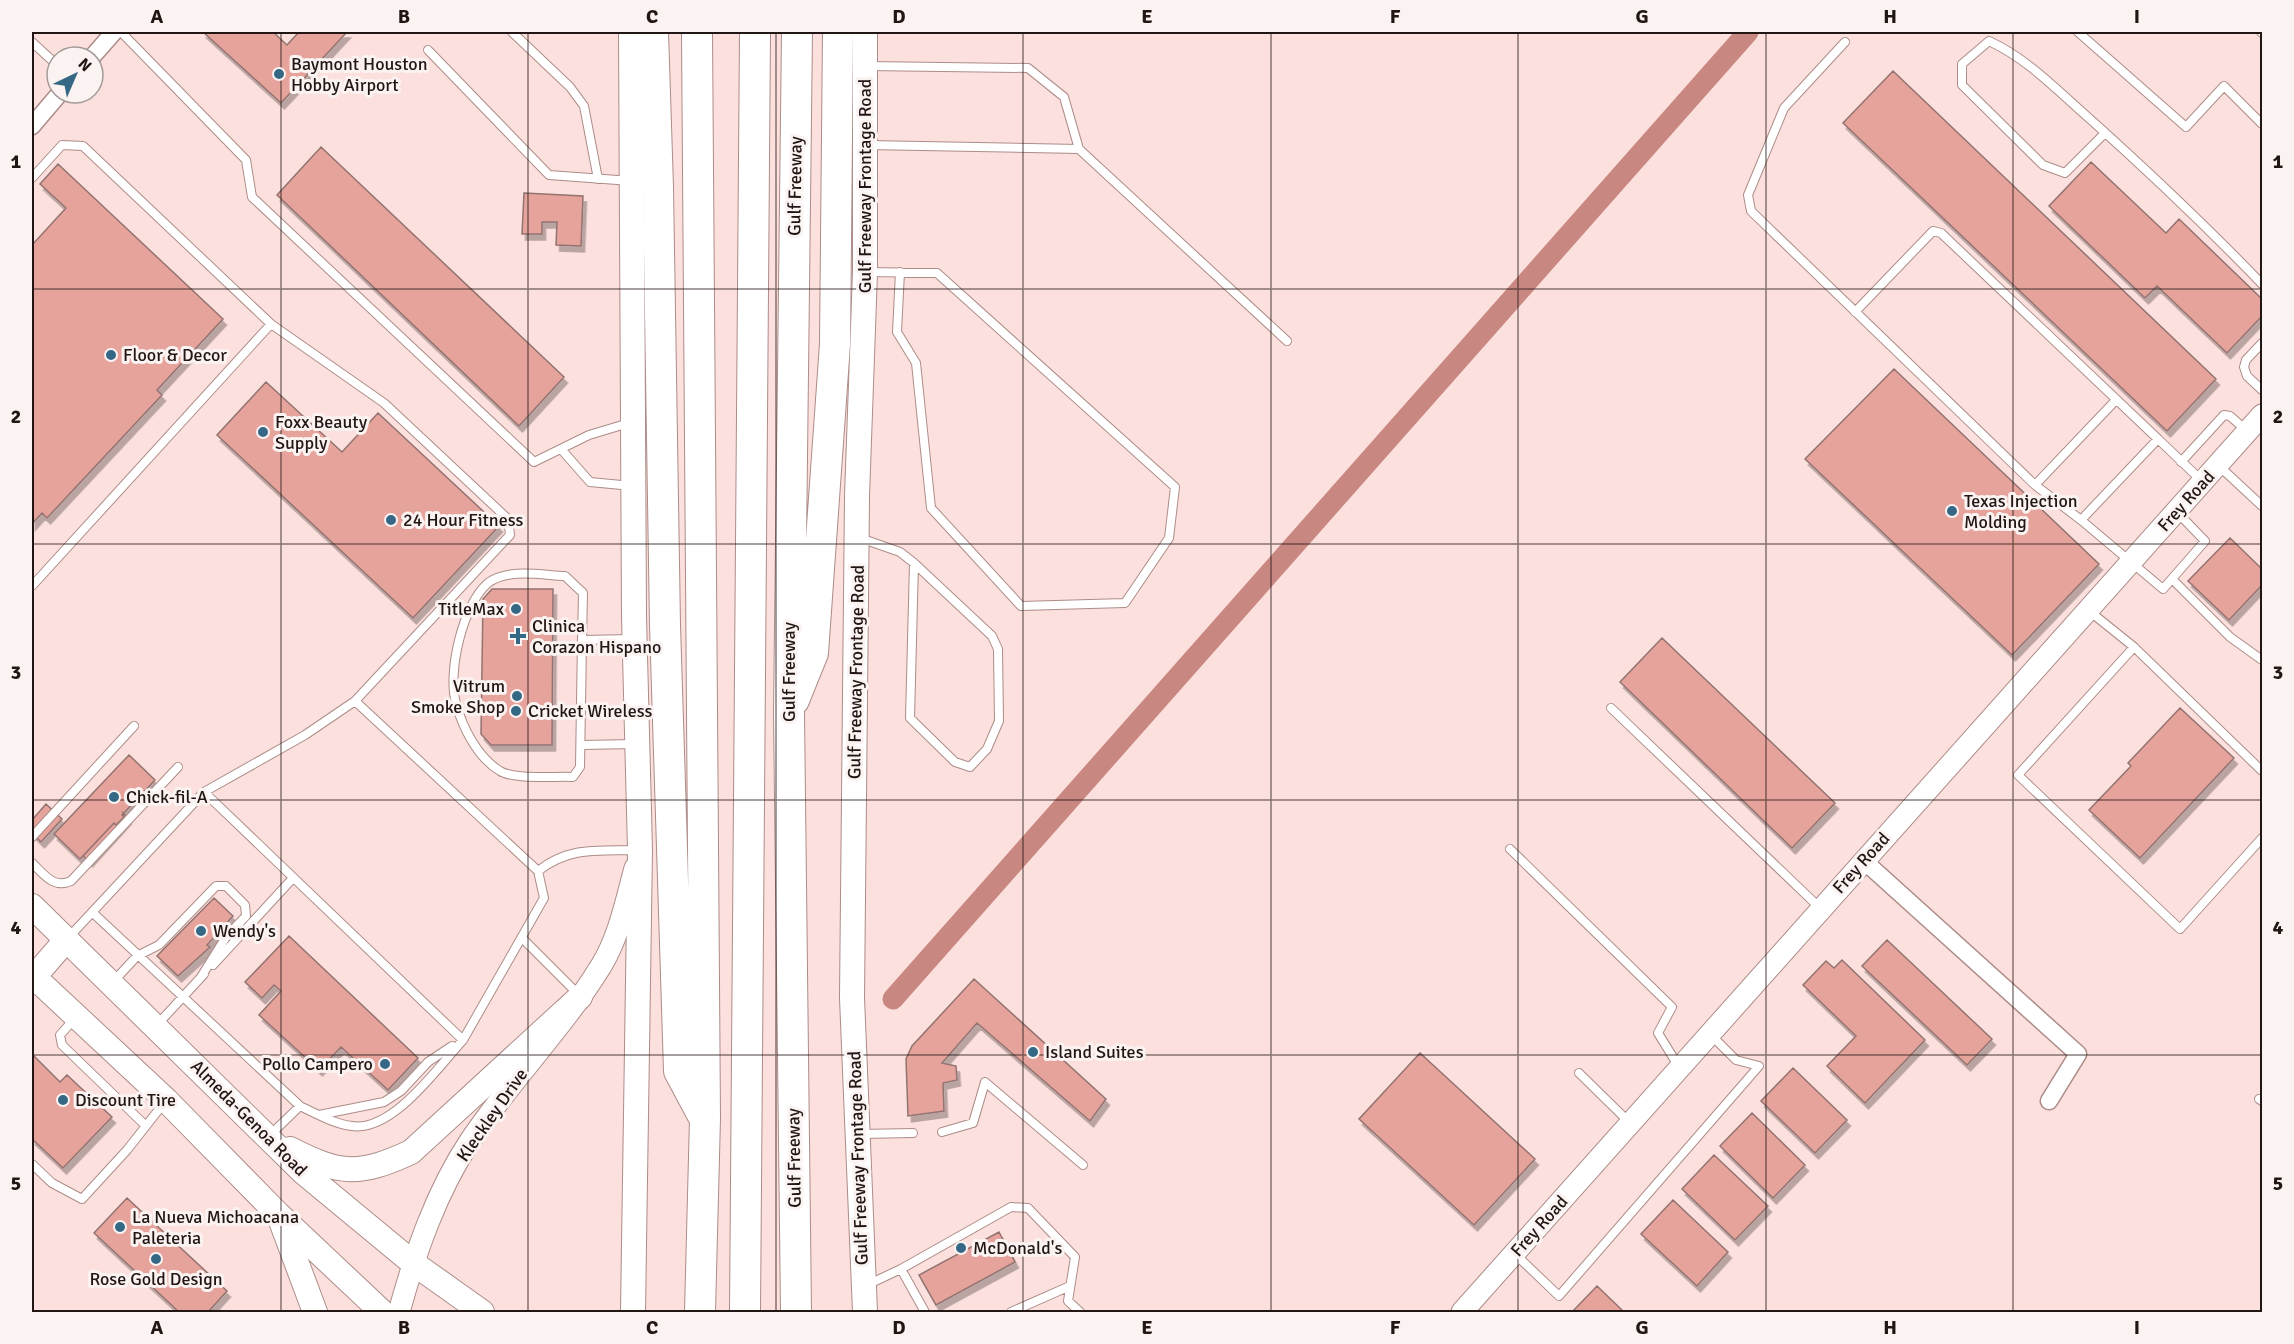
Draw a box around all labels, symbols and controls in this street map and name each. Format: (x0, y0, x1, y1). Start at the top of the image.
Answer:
text: A (151, 4, 164, 29)
text: B (398, 4, 410, 29)
text: C (646, 4, 658, 29)
text: D (892, 4, 906, 29)
text: E (1141, 4, 1153, 29)
text: F (1390, 4, 1401, 29)
text: G (1635, 4, 1649, 29)
text: H (1883, 4, 1897, 29)
text: I (2134, 4, 2140, 29)
north arrow (45, 45, 105, 105)
place label: Baymont Houston Hobby Airport (291, 53, 428, 96)
text: N (74, 54, 96, 76)
marker: Baymont Houston Hobby Airport (272, 67, 286, 81)
street label: Gulf Freeway Frontage Road (854, 79, 876, 293)
street label: Gulf Freeway (783, 135, 807, 236)
text: 1 (11, 149, 22, 174)
text: 1 (2273, 149, 2284, 174)
place label: Floor & Decor (123, 344, 227, 366)
marker: Floor & Decor (104, 348, 118, 362)
text: 2 (11, 404, 21, 429)
text: 2 (2273, 404, 2283, 429)
place label: Foxx Beauty Supply (275, 411, 368, 454)
marker: Foxx Beauty Supply (256, 425, 270, 439)
street label: Frey Road (2153, 466, 2219, 536)
place label: Texas Injection Molding (1964, 490, 2078, 533)
marker: Texas Injection Molding (1945, 504, 1959, 518)
place label: 24 Hour Fitness (403, 509, 524, 531)
marker: 24 Hour Fitness (384, 513, 398, 527)
street label: Gulf Freeway Frontage Road (843, 565, 869, 779)
place label: TitleMax (438, 598, 505, 620)
marker: TitleMax (509, 602, 523, 616)
place label: Clinica Corazon Hispano (532, 615, 661, 658)
street label: Gulf Freeway (778, 622, 800, 722)
marker: Clinica Corazon Hispano (509, 627, 527, 645)
text: 3 (11, 660, 21, 685)
text: 3 (2273, 660, 2283, 685)
place label: Vitrum Smoke Shop (411, 675, 505, 718)
marker: Vitrum Smoke Shop (510, 689, 524, 703)
place label: Cricket Wireless (528, 700, 653, 722)
marker: Cricket Wireless (509, 704, 523, 718)
place label: Chick-fil-A (126, 786, 208, 808)
marker: Chick-fil-A (107, 790, 121, 804)
street label: Frey Road (1828, 828, 1894, 898)
text: 4 (11, 915, 22, 940)
text: 4 (2273, 915, 2284, 940)
place label: Wendy's (213, 920, 276, 942)
marker: Wendy's (194, 924, 208, 938)
place label: Island Suites (1045, 1041, 1144, 1063)
marker: Island Suites (1026, 1045, 1040, 1059)
street label: Gulf Freeway Frontage Road (843, 1050, 873, 1266)
place label: Pollo Campero (262, 1053, 373, 1075)
street label: Almeda-Genoa Road (186, 1055, 312, 1181)
marker: Pollo Campero (378, 1057, 392, 1071)
street label: Kleckley Drive (452, 1064, 532, 1166)
place label: Discount Tire (75, 1089, 176, 1111)
marker: Discount Tire (56, 1093, 70, 1107)
street label: Gulf Freeway (782, 1107, 806, 1208)
text: 5 (11, 1171, 21, 1196)
text: 5 (2273, 1171, 2283, 1196)
street label: Frey Road (1506, 1191, 1572, 1261)
place label: La Nueva Michoacana Paleteria (132, 1206, 299, 1249)
marker: La Nueva Michoacana Paleteria (113, 1220, 127, 1234)
place label: McDonald's (973, 1237, 1062, 1259)
marker: McDonald's (954, 1241, 968, 1255)
marker: Rose Gold Design (149, 1252, 163, 1266)
place label: Rose Gold Design (89, 1268, 223, 1290)
text: A (151, 1315, 164, 1340)
text: B (398, 1315, 410, 1340)
text: C (646, 1315, 658, 1340)
text: D (892, 1315, 906, 1340)
text: E (1141, 1315, 1153, 1340)
text: F (1390, 1315, 1401, 1340)
text: G (1635, 1315, 1649, 1340)
text: H (1883, 1315, 1897, 1340)
text: I (2134, 1315, 2140, 1340)

